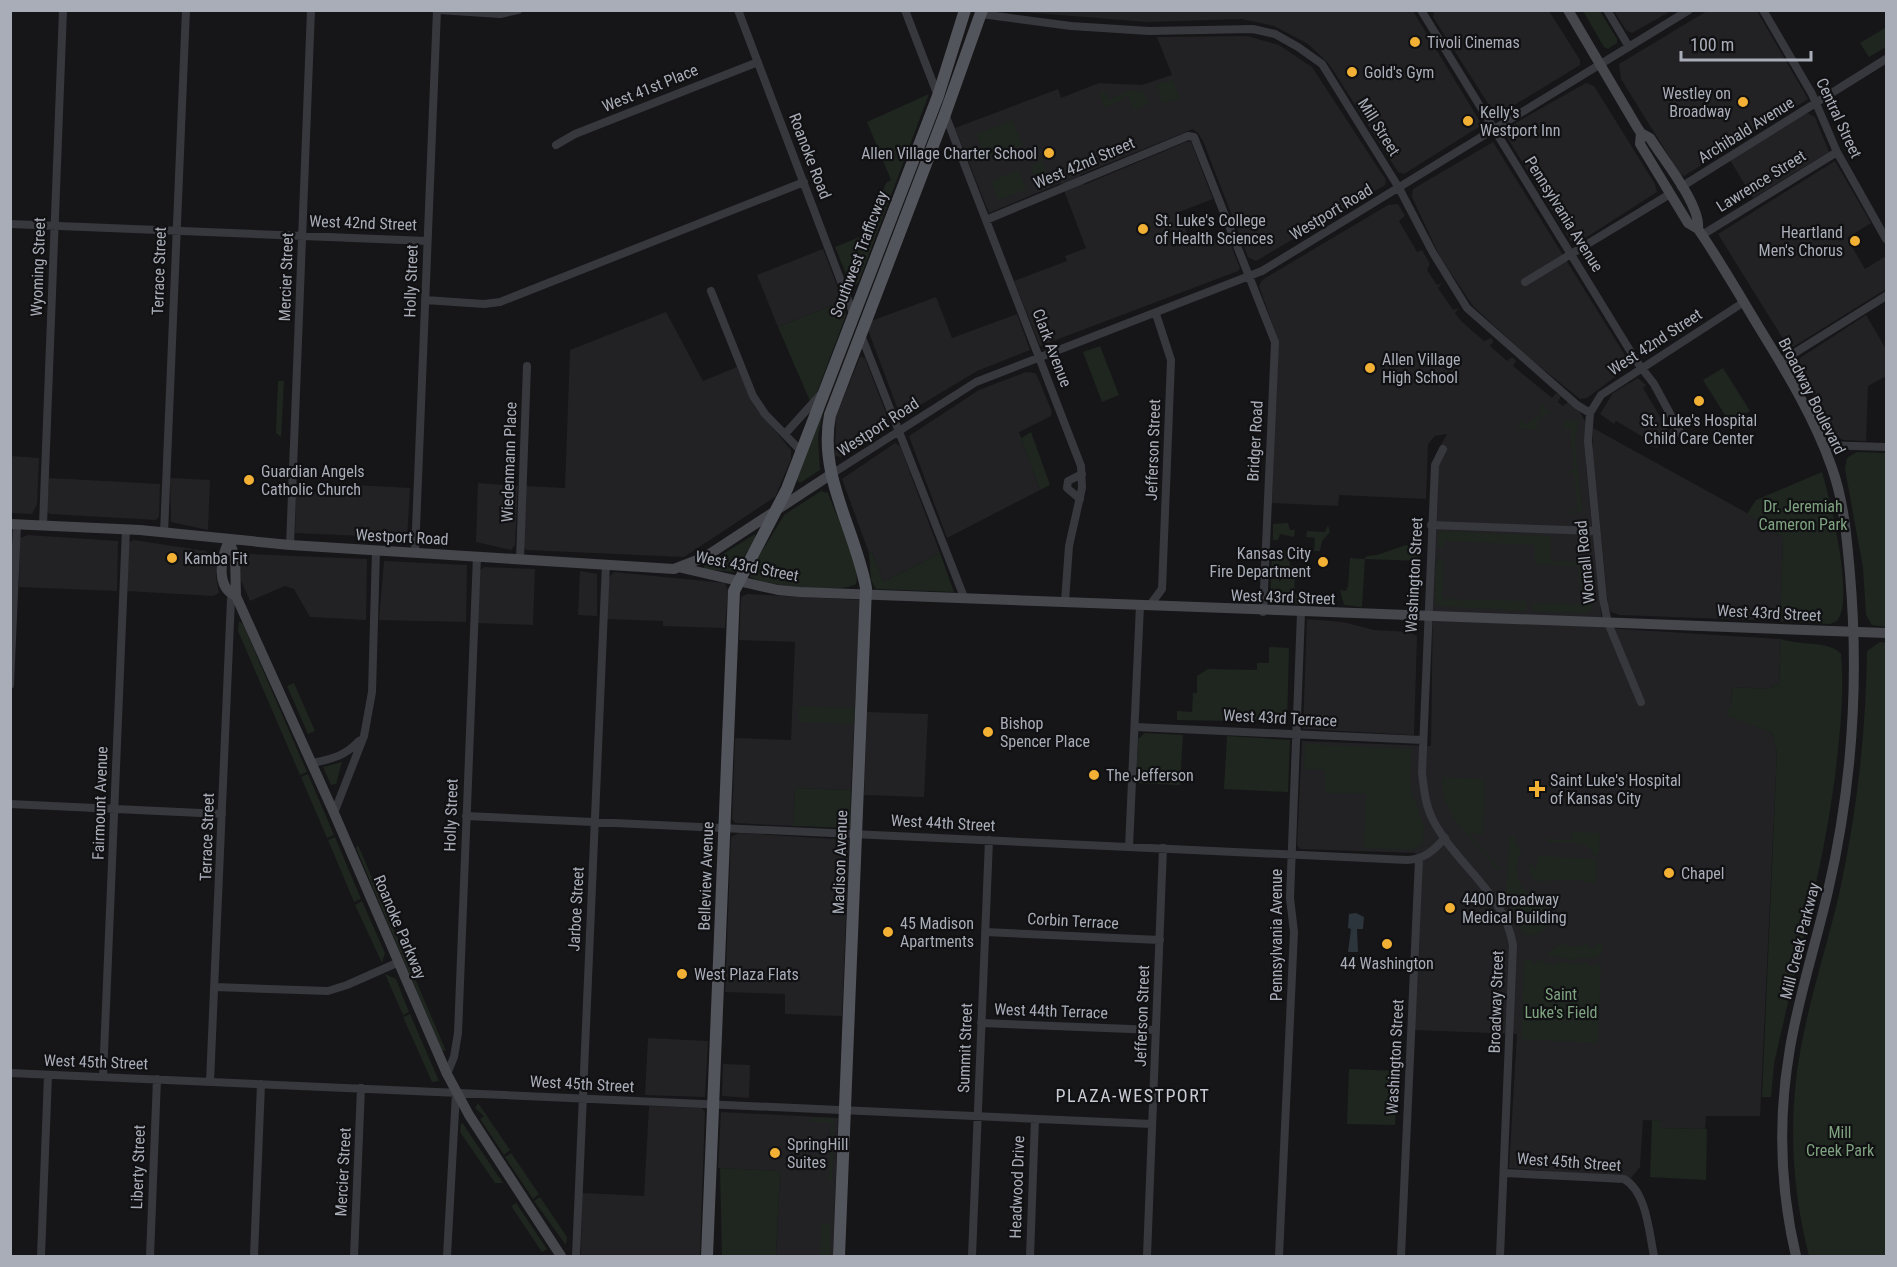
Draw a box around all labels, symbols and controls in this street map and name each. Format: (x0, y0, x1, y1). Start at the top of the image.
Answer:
scale bar (1681, 24, 1812, 62)
place label: Tivoli Cinemas (1427, 33, 1520, 52)
text: 100 m (1690, 34, 1734, 55)
marker: Tivoli Cinemas (1408, 35, 1422, 49)
street label: West 41st Place (599, 60, 701, 116)
place label: Gold's Gym (1364, 63, 1434, 82)
marker: Gold's Gym (1345, 65, 1359, 79)
street label: Central Street (1812, 75, 1866, 161)
place label: Westley on Broadway (1662, 84, 1731, 121)
street label: Archibald Avenue (1694, 93, 1798, 167)
street label: Mill Street (1354, 95, 1404, 160)
marker: Westley on Broadway (1736, 95, 1750, 109)
place label: Kelly's Westport Inn (1480, 103, 1561, 140)
street label: Roanoke Road (785, 110, 835, 202)
marker: Kelly's Westport Inn (1461, 114, 1475, 128)
street label: West 42nd Street (1031, 133, 1138, 193)
place label: Allen Village Charter School (861, 144, 1037, 163)
marker: Allen Village Charter School (1042, 146, 1056, 160)
street label: Lawrence Street (1713, 146, 1809, 216)
street label: Pennsylvania Avenue (1521, 153, 1607, 275)
street label: Westport Road (1286, 180, 1376, 244)
street label: Southwest Trafficway (826, 188, 892, 320)
place label: St. Luke's College of Health Sciences (1155, 211, 1273, 248)
street label: West 42nd Street (309, 212, 417, 234)
street label: Wyoming Street (27, 217, 49, 317)
marker: St. Luke's College of Health Sciences (1136, 222, 1150, 236)
place label: Heartland Men's Chorus (1759, 223, 1843, 260)
street label: Terrace Street (148, 226, 170, 315)
street label: Mercier Street (275, 232, 297, 322)
marker: Heartland Men's Chorus (1848, 234, 1862, 248)
street label: Holly Street (400, 244, 422, 318)
street label: West 42nd Street (1605, 305, 1706, 379)
street label: Clark Avenue (1028, 306, 1076, 390)
street label: Broadway Boulevard (1774, 335, 1850, 457)
place label: Allen Village High School (1382, 350, 1461, 387)
marker: Allen Village High School (1363, 361, 1377, 375)
street label: Westport Road (834, 394, 922, 460)
marker: St. Luke's Hospital Child Care Center (1692, 394, 1706, 408)
street label: Jefferson Street (1142, 399, 1164, 501)
street label: Bridger Road (1243, 400, 1267, 482)
street label: Wiedenmann Place (497, 401, 521, 523)
place label: St. Luke's Hospital Child Care Center (1641, 411, 1757, 448)
place label: Guardian Angels Catholic Church (261, 462, 365, 499)
marker: Guardian Angels Catholic Church (242, 473, 256, 487)
park label: Dr. Jeremiah Cameron Park (1759, 497, 1848, 534)
street label: Washington Street (1401, 517, 1427, 633)
street label: Wornall Road (1571, 520, 1599, 604)
street label: Westport Road (355, 525, 449, 549)
place label: Kansas City Fire Department (1210, 544, 1311, 581)
street label: West 43rd Street (694, 547, 800, 585)
place label: Kamba Fit (184, 549, 248, 568)
marker: Kamba Fit (165, 551, 179, 565)
marker: Kansas City Fire Department (1316, 555, 1330, 569)
street label: West 43rd Street (1230, 586, 1336, 608)
street label: West 43rd Street (1716, 601, 1822, 625)
street label: West 43rd Terrace (1223, 706, 1337, 730)
place label: Bishop Spencer Place (1000, 714, 1090, 751)
marker: Bishop Spencer Place (981, 725, 995, 739)
street label: Fairmount Avenue (89, 746, 111, 860)
place label: The Jefferson (1106, 766, 1194, 785)
marker: The Jefferson (1087, 768, 1101, 782)
place label: Saint Luke's Hospital of Kansas City (1550, 771, 1681, 808)
street label: Holly Street (440, 778, 462, 852)
marker: Saint Luke's Hospital of Kansas City (1528, 780, 1546, 798)
street label: Terrace Street (196, 792, 218, 881)
street label: Madison Avenue (829, 810, 851, 914)
street label: West 44th Street (890, 811, 996, 835)
street label: Belleview Avenue (695, 821, 717, 931)
place label: Chapel (1681, 864, 1725, 883)
street label: Jarboe Street (564, 866, 588, 952)
marker: Chapel (1662, 866, 1676, 880)
street label: Pennsylvania Avenue (1267, 869, 1286, 1001)
street label: Roanoke Parkway (370, 872, 431, 982)
street label: Mill Creek Parkway (1776, 880, 1824, 1001)
place label: 4400 Broadway Medical Building (1462, 890, 1567, 927)
marker: 4400 Broadway Medical Building (1443, 901, 1457, 915)
street label: Corbin Terrace (1027, 909, 1119, 933)
place label: 45 Madison Apartments (900, 914, 974, 951)
marker: 45 Madison Apartments (881, 925, 895, 939)
marker: 44 Washington (1380, 937, 1394, 951)
street label: Broadway Street (1485, 950, 1507, 1054)
place label: 44 Washington (1340, 954, 1434, 973)
place label: West Plaza Flats (694, 965, 799, 984)
street label: Jefferson Street (1131, 965, 1153, 1067)
marker: West Plaza Flats (675, 967, 689, 981)
park label: Saint Luke's Field (1524, 985, 1598, 1022)
street label: Washington Street (1382, 999, 1408, 1115)
street label: West 44th Terrace (994, 1000, 1108, 1022)
street label: Summit Street (954, 1003, 976, 1093)
street label: West 45th Street (43, 1051, 149, 1073)
street label: West 45th Street (529, 1072, 635, 1096)
district label: PLAZA-WESTPORT (1056, 1085, 1210, 1106)
park label: Mill Creek Park (1806, 1123, 1875, 1160)
street label: Liberty Street (127, 1124, 149, 1210)
street label: Mercier Street (331, 1127, 355, 1217)
place label: SpringHill Suites (787, 1135, 848, 1172)
street label: Headwood Drive (1006, 1135, 1028, 1239)
marker: SpringHill Suites (768, 1146, 782, 1160)
street label: West 45th Street (1516, 1149, 1622, 1175)

